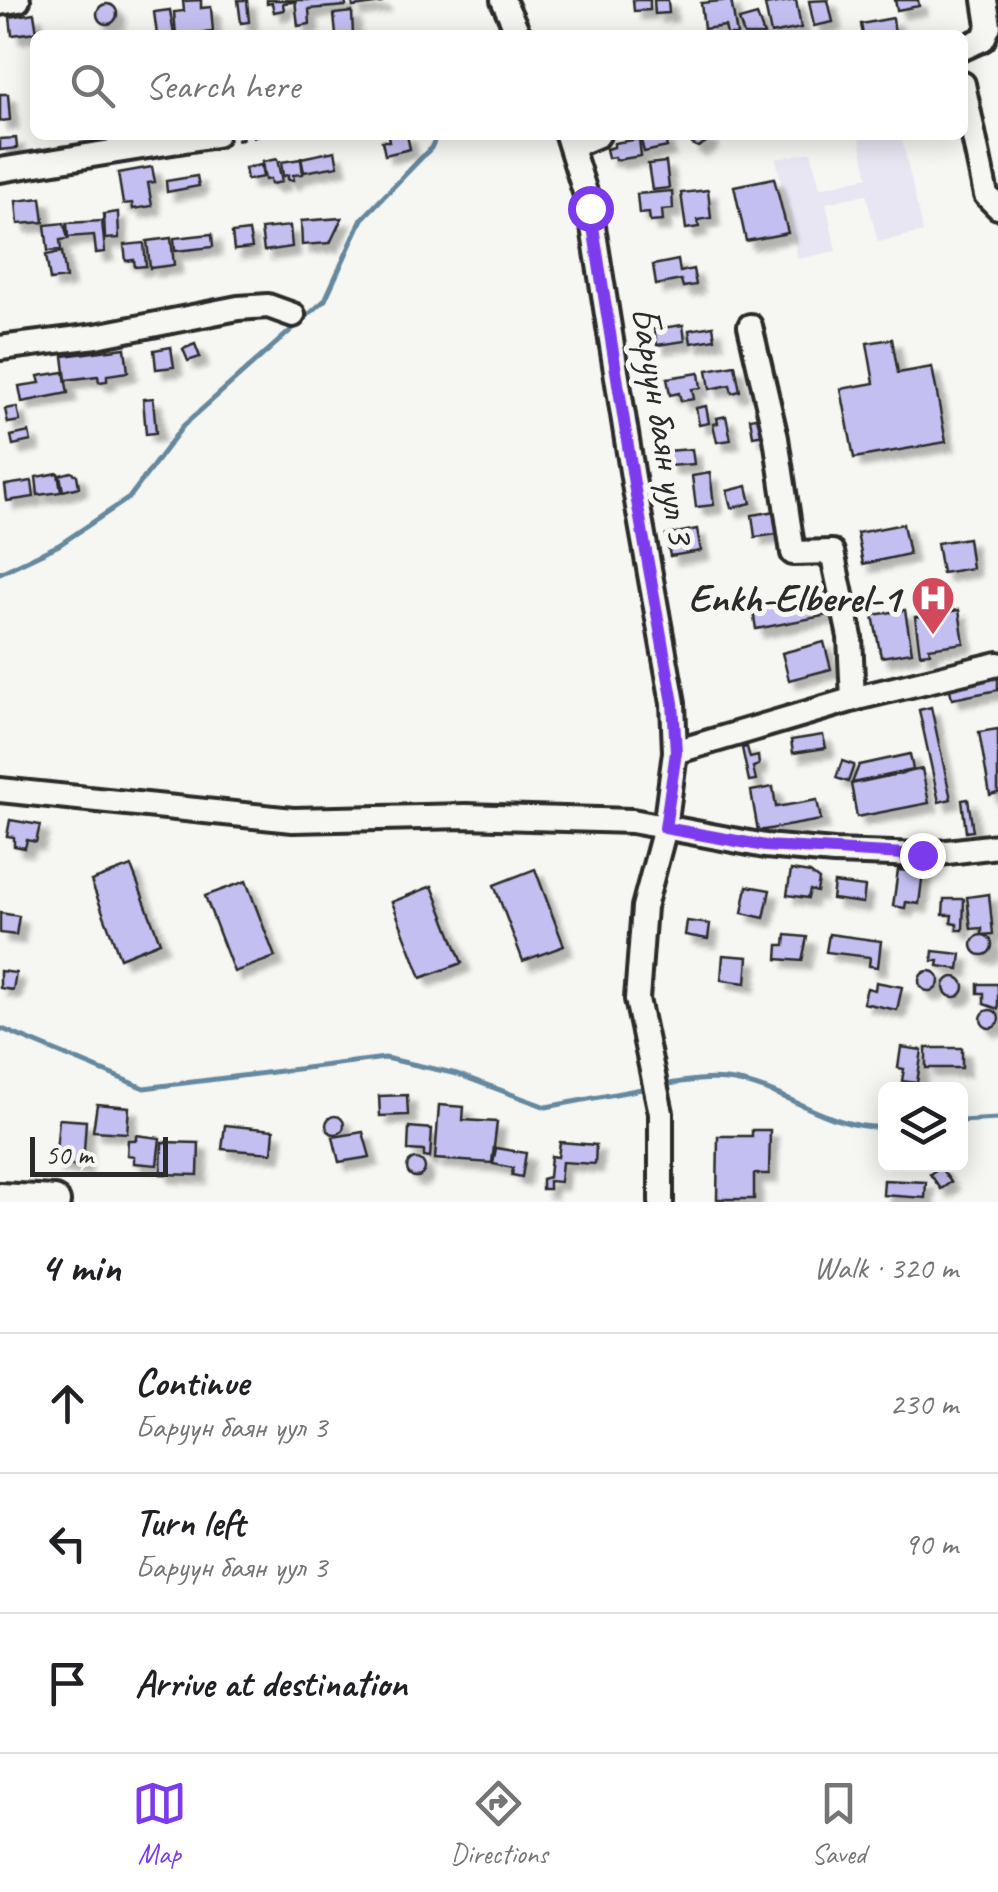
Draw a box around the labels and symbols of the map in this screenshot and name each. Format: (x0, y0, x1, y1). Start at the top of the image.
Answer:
route start (568, 186, 614, 232)
street label: Баруун баян уул 3 (620, 303, 707, 550)
place label: Enkh-Elberel-1 (688, 573, 904, 623)
hospital icon: Enkh-Elberel-1 (910, 575, 956, 636)
route end (900, 833, 946, 879)
scale bar (30, 1132, 168, 1176)

